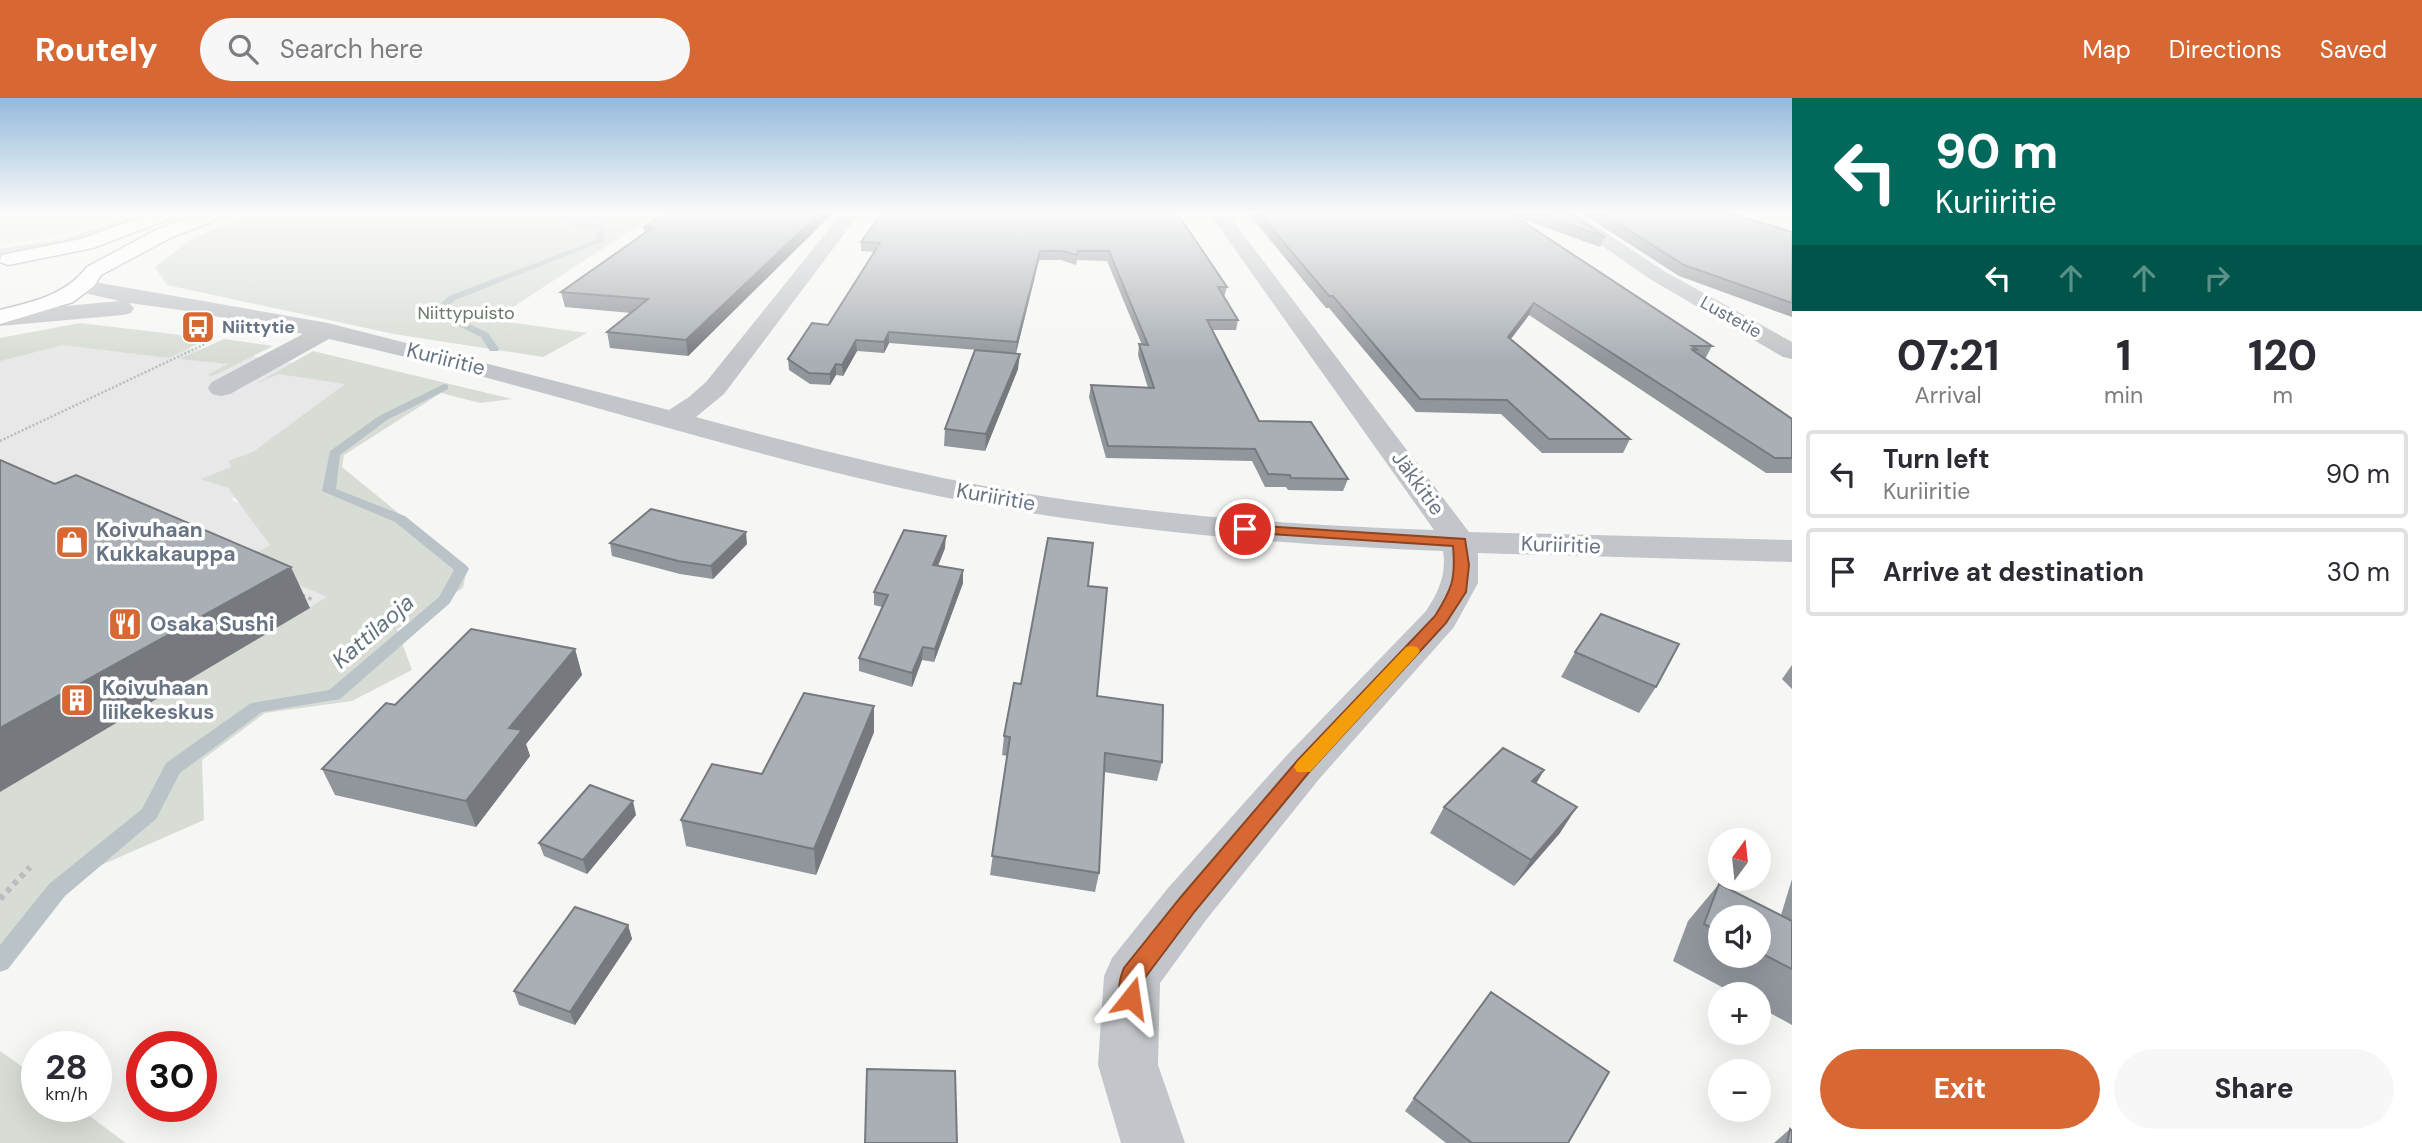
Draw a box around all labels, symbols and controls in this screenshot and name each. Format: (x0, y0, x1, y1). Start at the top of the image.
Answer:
search box (200, 18, 690, 81)
text: Routely (35, 28, 158, 71)
icon: search (224, 30, 262, 68)
text: Search here (280, 32, 423, 66)
text: Map (2083, 34, 2131, 65)
text: Directions (2169, 34, 2282, 65)
text: Saved (2320, 34, 2387, 65)
text: 90 m (1935, 119, 2058, 183)
icon: left (1820, 126, 1911, 217)
text: Kuriiritie (1935, 181, 2057, 223)
icon: left (1979, 259, 2017, 297)
icon: ahead (2052, 259, 2090, 297)
icon: ahead (2125, 259, 2163, 297)
icon: right (2198, 259, 2236, 297)
street label: Lustetie (1696, 290, 1766, 344)
park label: Niittypuisto (417, 301, 515, 325)
bus stop icon: Niittytie (179, 308, 217, 346)
place label: Niittytie (222, 315, 295, 339)
text: 07:21 (1897, 328, 1999, 383)
text: 1 (2116, 328, 2131, 383)
text: 120 (2248, 328, 2317, 383)
street label: Kuriiritie (404, 336, 488, 382)
text: Arrival (1915, 380, 1982, 410)
text: min (2104, 380, 2143, 410)
text: m (2272, 380, 2293, 410)
text: Turn left (1883, 442, 1990, 476)
street label: Jäkkitie (1385, 445, 1451, 521)
icon: left (1824, 455, 1862, 493)
text: 90 m (2326, 457, 2390, 491)
street label: Kuriiritie (954, 476, 1038, 518)
text: Kuriiritie (1883, 476, 1970, 506)
pin (1215, 499, 1275, 559)
icon: arrive (1226, 510, 1264, 548)
place label: Koivuhaan Kukkakauppa (96, 516, 235, 568)
shop icon: Koivuhaan Kukkakauppa (53, 523, 91, 561)
street label: Kuriiritie (1521, 530, 1601, 560)
icon: arrive (1824, 553, 1862, 591)
text: Arrive at destination (1883, 555, 2144, 589)
text: 30 m (2327, 555, 2390, 589)
water label: Kattilaoja (326, 587, 420, 675)
restaurant icon: Osaka Sushi (106, 605, 144, 643)
place label: Osaka Sushi (150, 610, 274, 638)
place label: Koivuhaan liikekeskus (102, 674, 214, 726)
building icon: Koivuhaan liikekeskus (58, 681, 96, 719)
north arrow (1708, 828, 1771, 891)
map controls (1708, 828, 1771, 1122)
button: sound (1708, 905, 1771, 968)
position arrow (1094, 961, 1168, 1035)
button: + (1708, 982, 1771, 1045)
speed limit sign: 30 (126, 1031, 217, 1122)
text: 28 (45, 1044, 88, 1090)
button: Exit (1820, 1049, 2100, 1129)
button: Share (2114, 1049, 2394, 1129)
button: − (1708, 1059, 1771, 1122)
text: km/h (45, 1082, 88, 1106)

